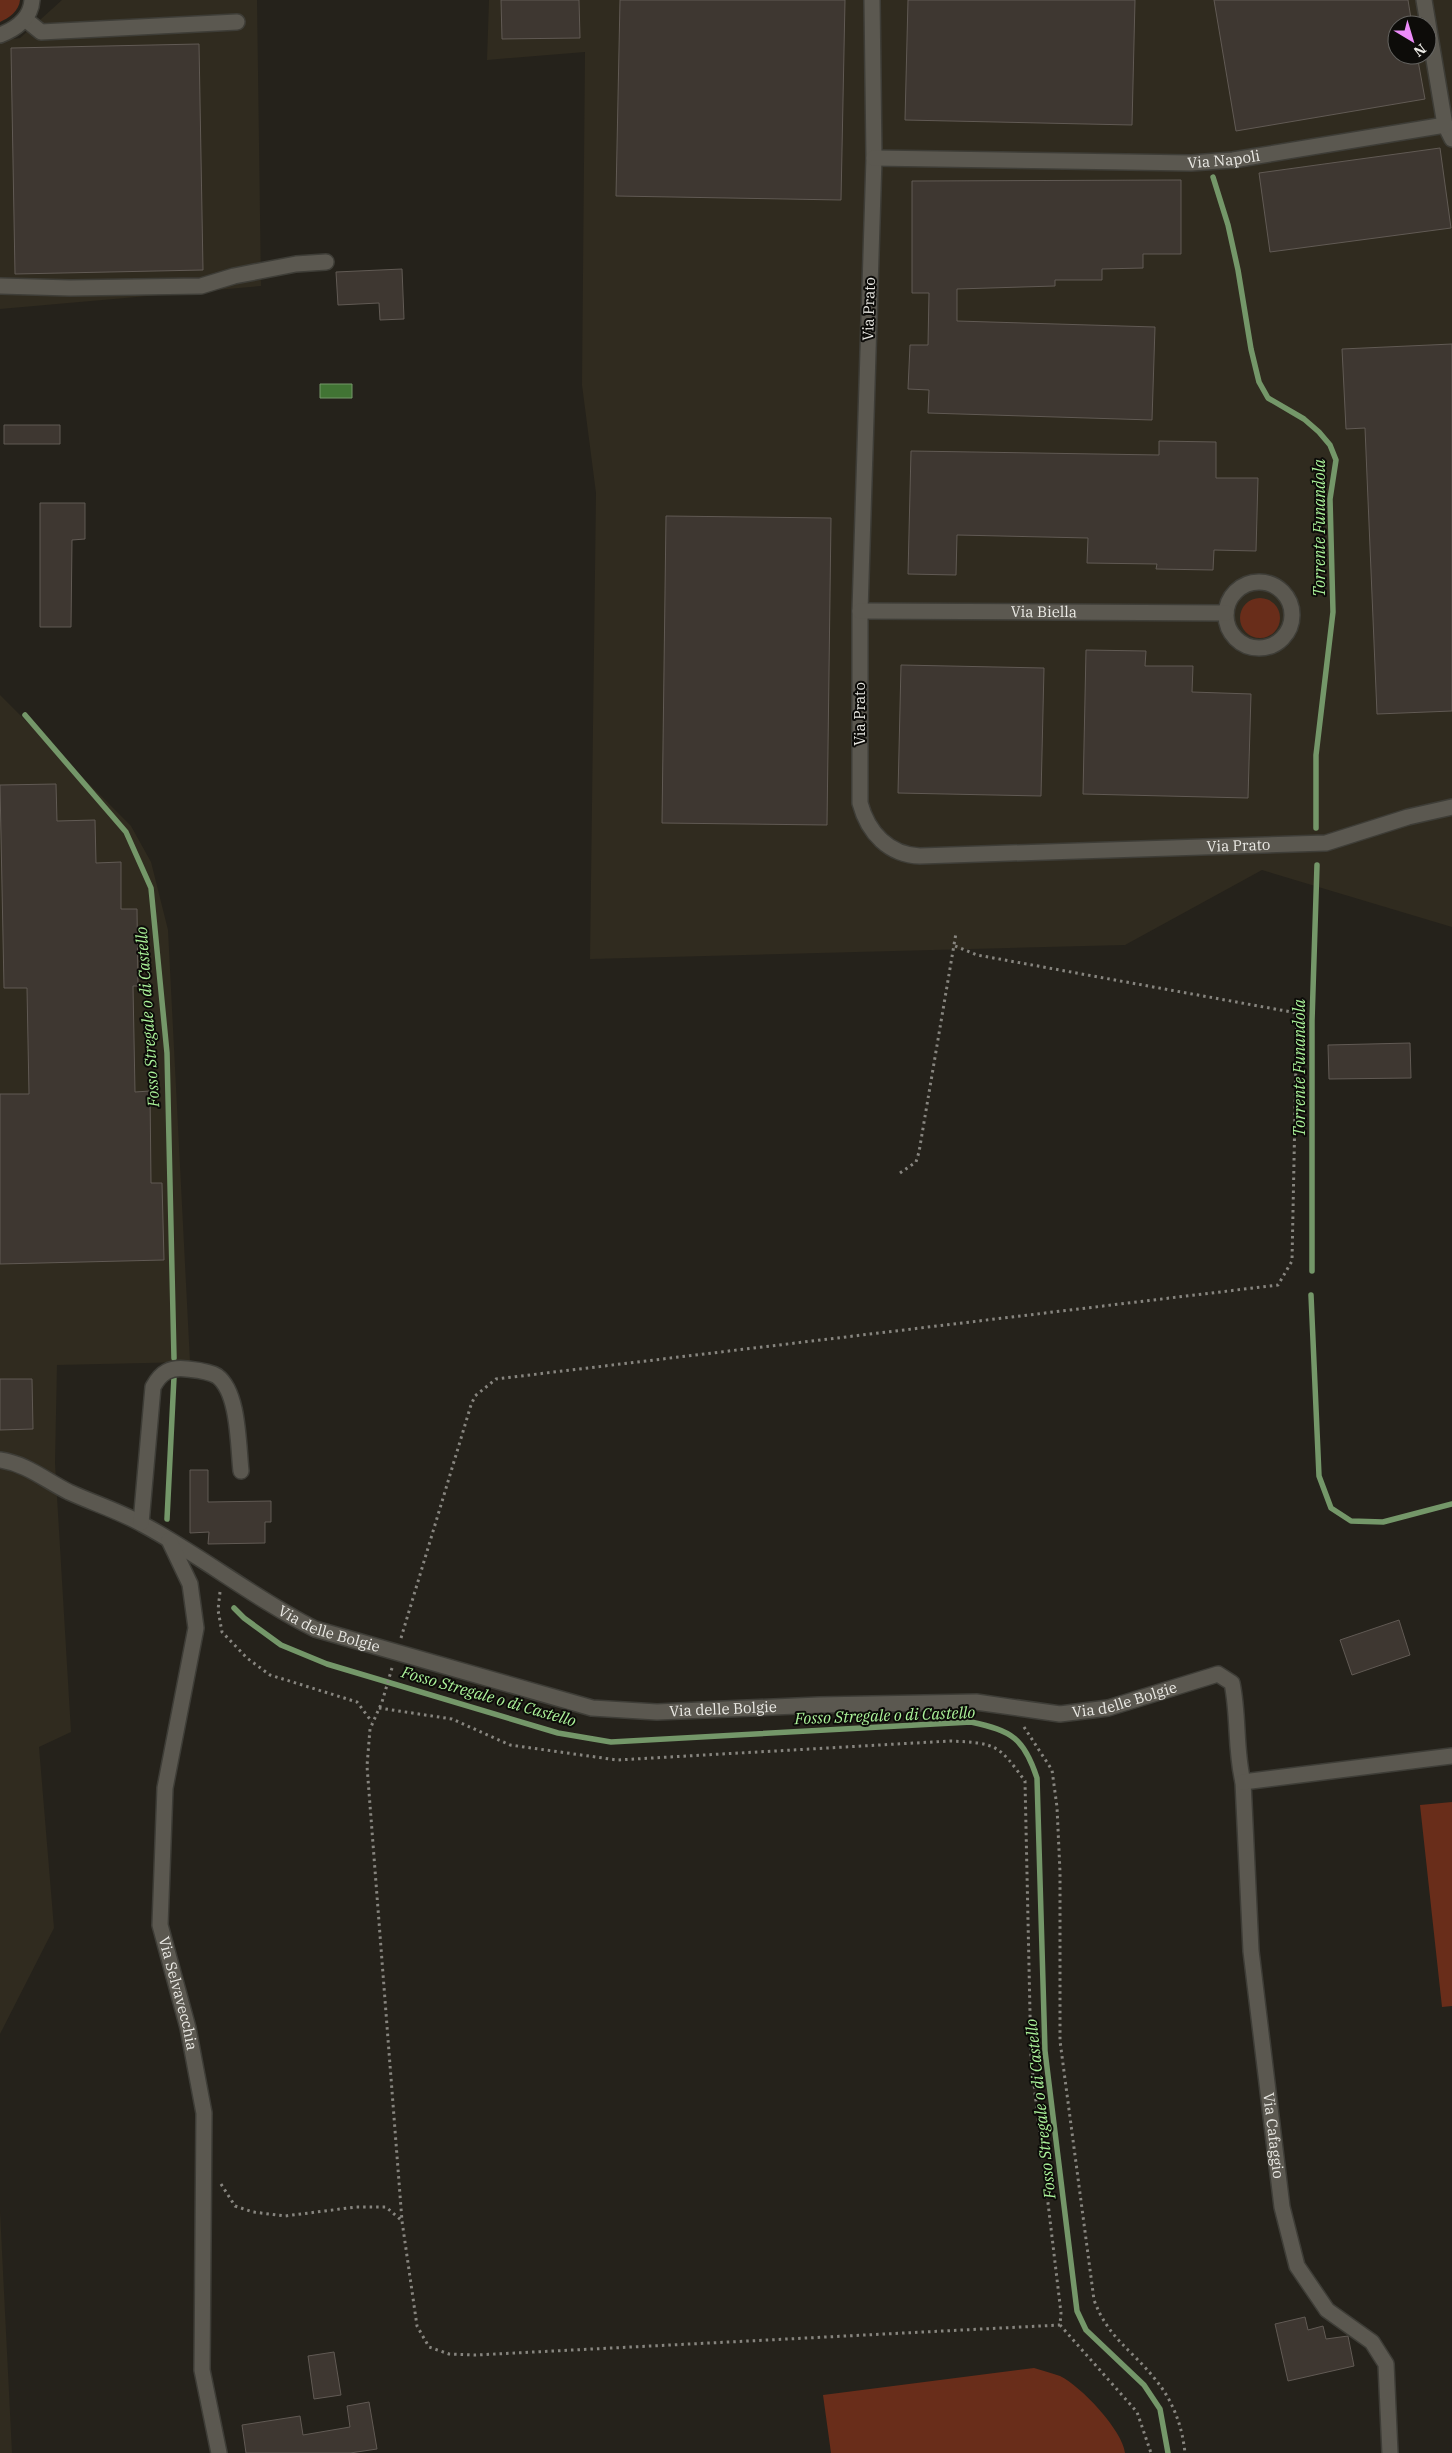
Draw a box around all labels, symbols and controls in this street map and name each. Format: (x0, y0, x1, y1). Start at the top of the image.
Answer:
north arrow (1387, 15, 1437, 65)
text: N (1410, 40, 1430, 61)
street label: Via Napoli (1187, 146, 1262, 172)
street label: Via Prato (858, 277, 879, 341)
water label: Torrente Funandola (1309, 459, 1329, 597)
street label: Via Biella (1011, 602, 1077, 621)
street label: Via Prato (850, 682, 869, 746)
street label: Via Prato (1206, 835, 1271, 856)
water label: Fosso Stregale o di Castello (131, 926, 163, 1109)
water label: Torrente Funandola (1289, 999, 1309, 1137)
street label: Via delle Bolgie (275, 1601, 382, 1656)
water label: Fosso Stregale o di Castello (398, 1661, 579, 1731)
street label: Via delle Bolgie (1071, 1677, 1179, 1721)
street label: Via delle Bolgie (669, 1697, 777, 1720)
water label: Fosso Stregale o di Castello (793, 1702, 976, 1728)
street label: Via Selvavecchia (155, 1934, 202, 2052)
water label: Fosso Stregale o di Castello (1021, 2018, 1059, 2201)
street label: Via Cafaggio (1259, 2091, 1288, 2180)

